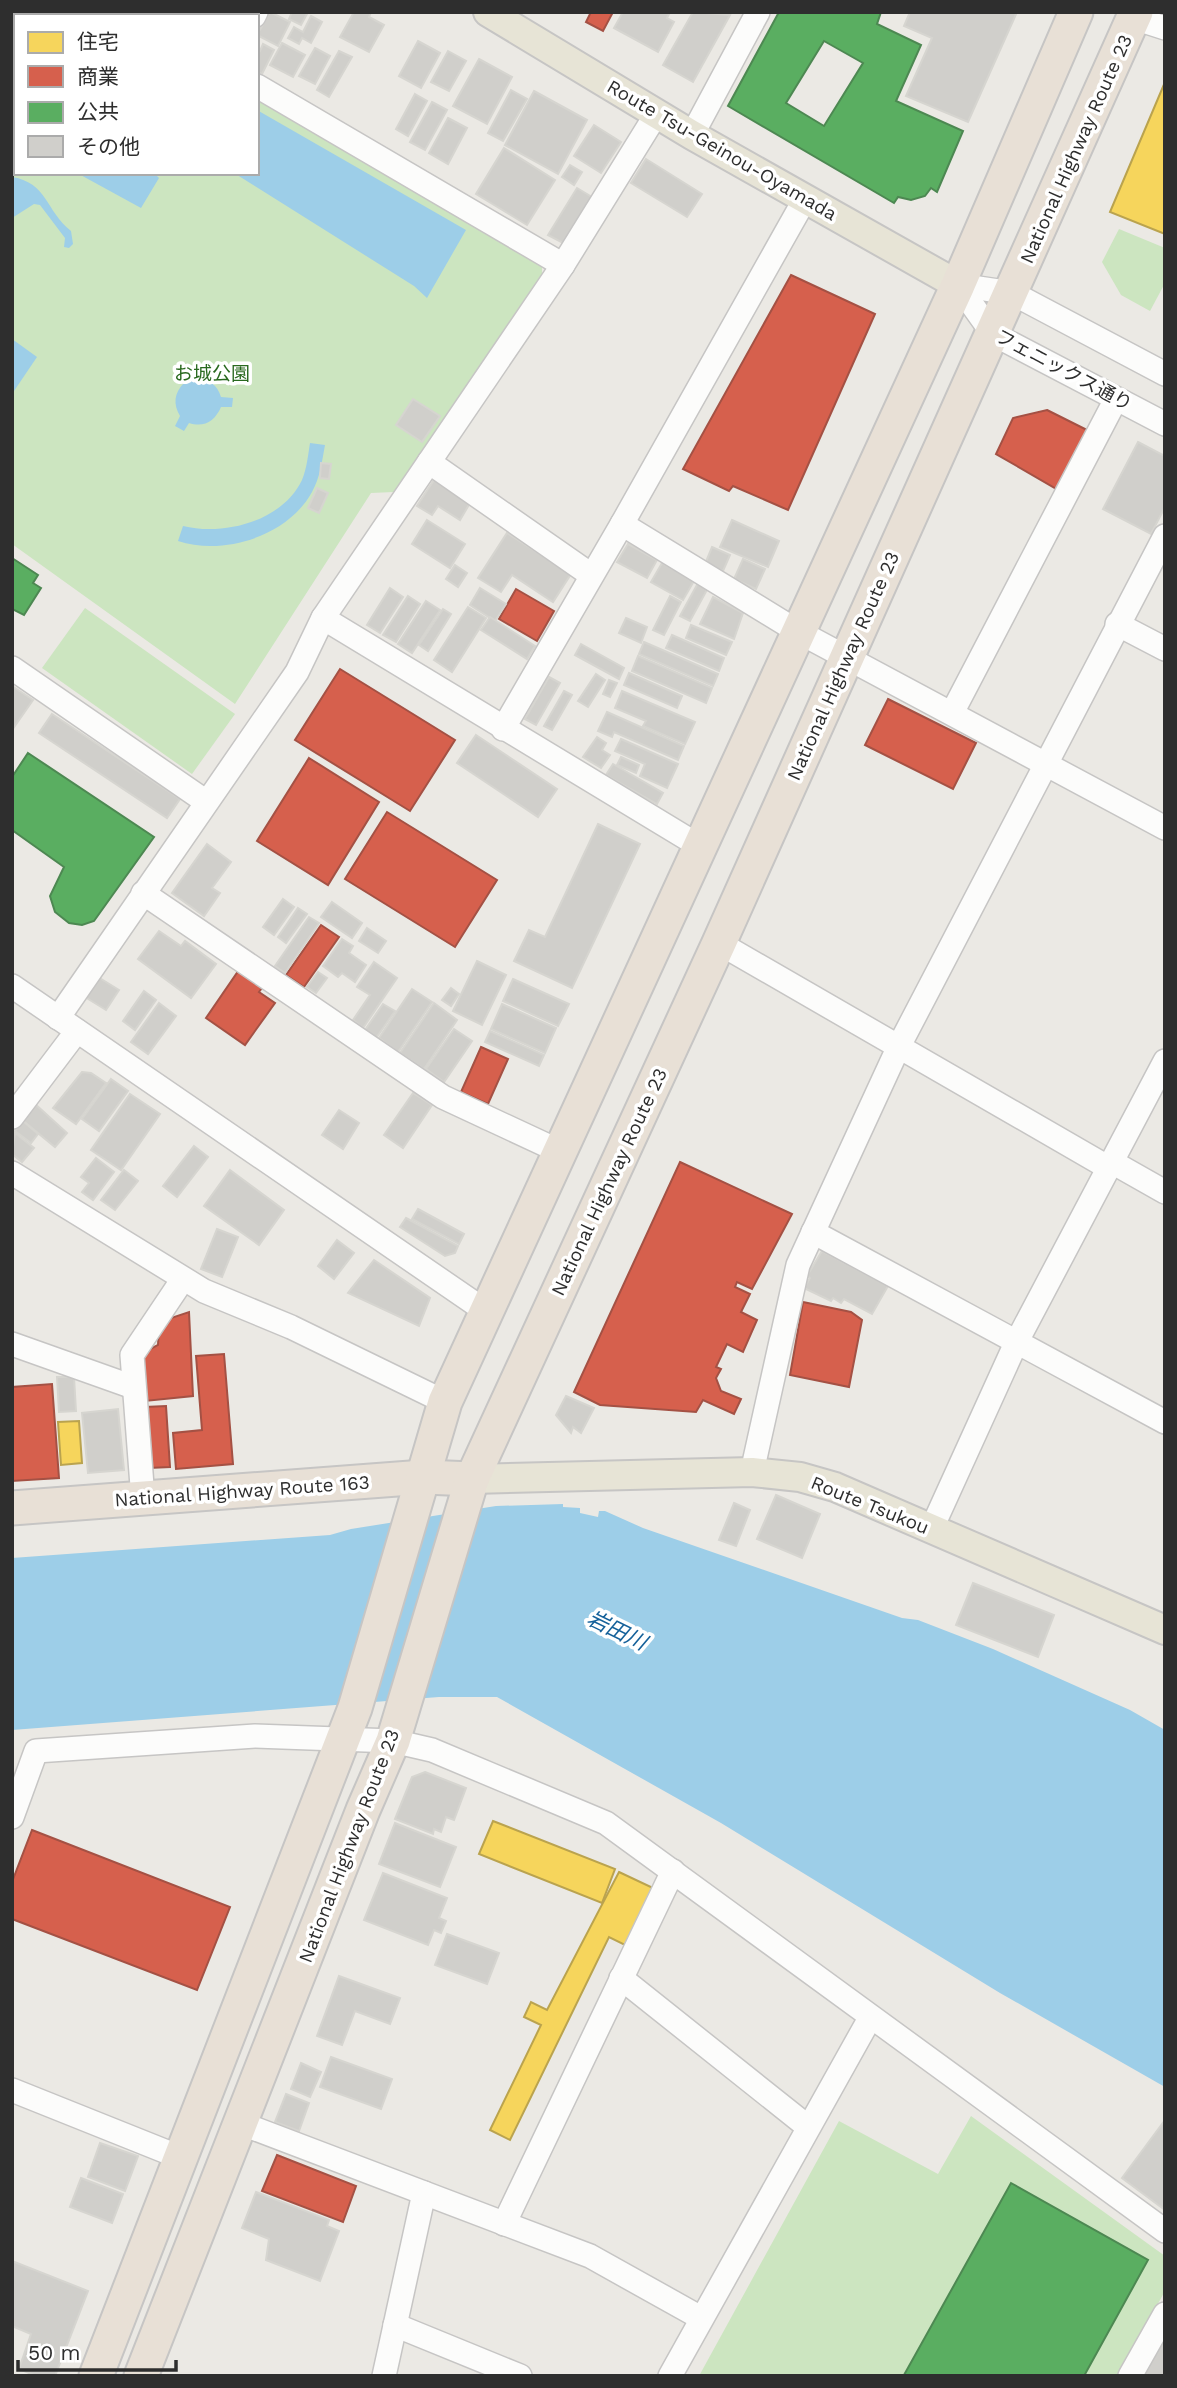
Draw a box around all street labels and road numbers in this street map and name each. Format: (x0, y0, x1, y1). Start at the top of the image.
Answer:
street label: National Highway Route 23 (1015, 31, 1137, 267)
street label: Route Tsu-Geinou-Oyamada (603, 75, 841, 226)
street label: フェニックス通り (992, 324, 1136, 416)
street label: National Highway Route 23 (782, 548, 904, 784)
street label: National Highway Route 23 (546, 1065, 672, 1299)
street label: National Highway Route 163 (114, 1471, 370, 1511)
street label: Route Tsukou (808, 1471, 932, 1539)
street label: National Highway Route 23 (294, 1726, 404, 1966)

